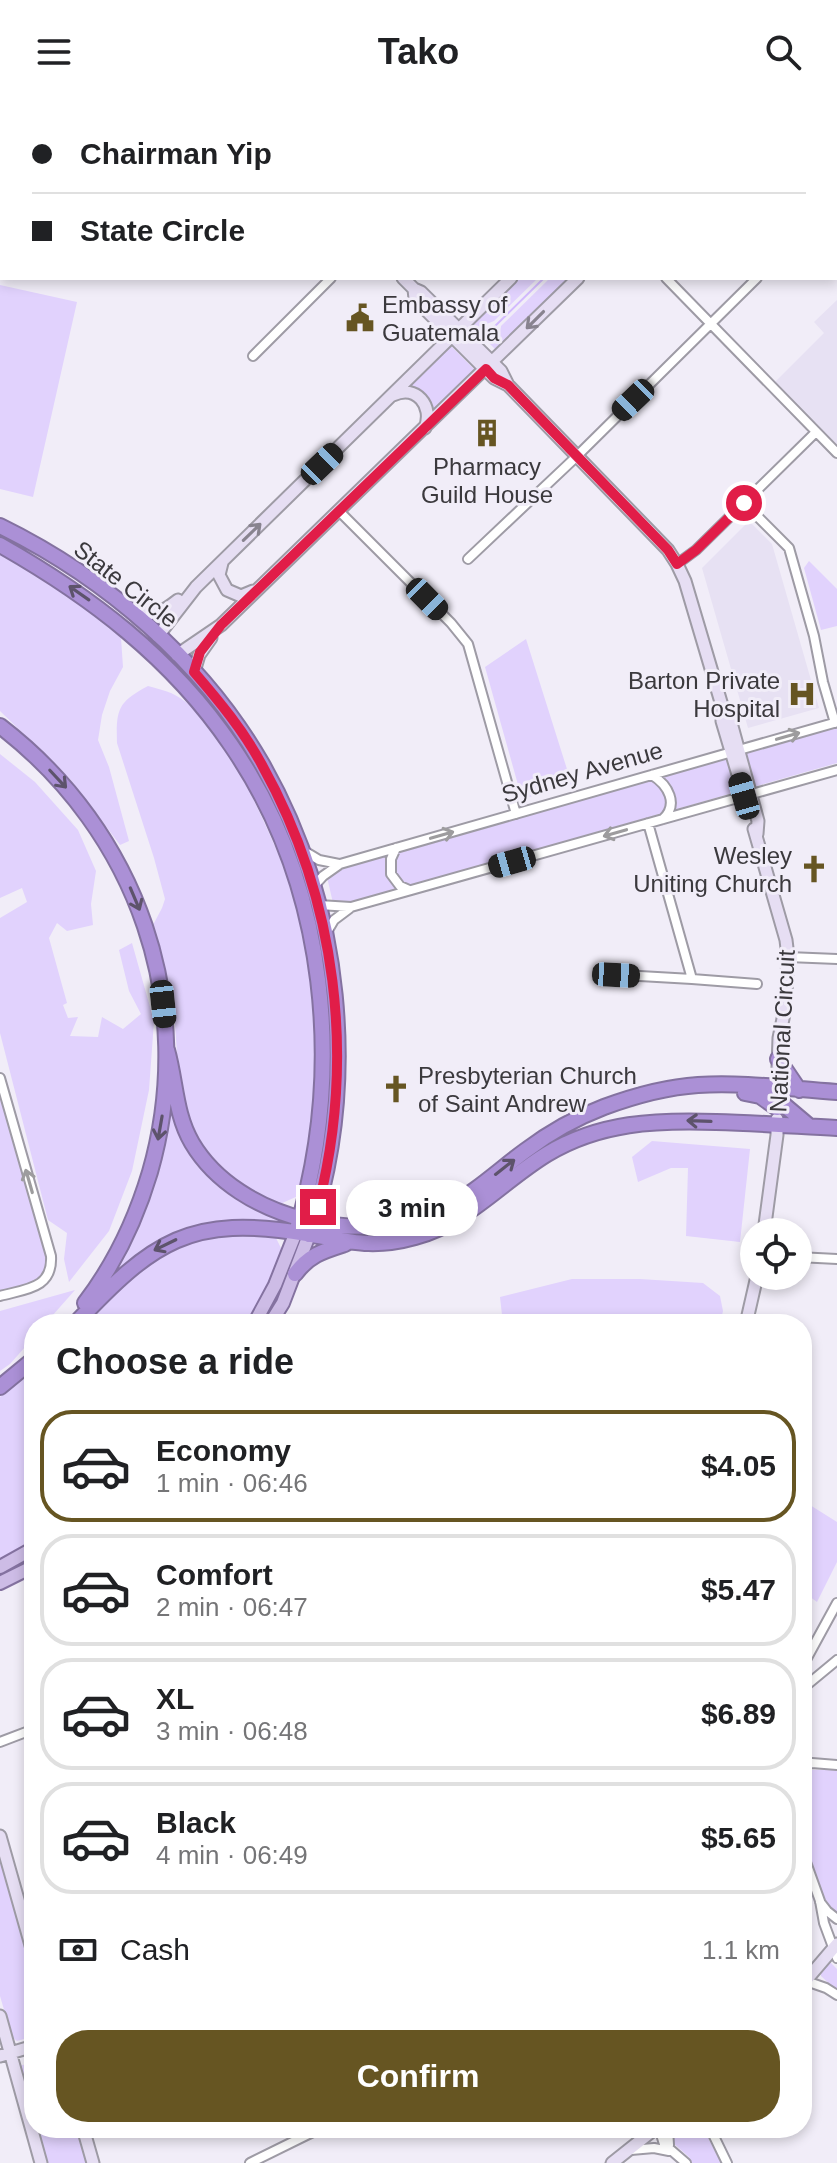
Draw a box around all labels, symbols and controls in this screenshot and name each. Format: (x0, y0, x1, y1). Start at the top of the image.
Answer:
icon: menu (32, 30, 76, 74)
icon: search (761, 30, 805, 74)
text: Tako (378, 31, 459, 72)
text: Chairman Yip (80, 137, 272, 170)
text: State Circle (80, 214, 245, 247)
place label: Embassy of Guatemala (382, 291, 508, 346)
public building icon: Embassy of Guatemala (345, 303, 375, 333)
one-way arrow (526, 310, 545, 329)
car (607, 375, 659, 425)
building icon: Pharmacy Guild House (472, 418, 502, 448)
car (296, 439, 348, 489)
place label: Pharmacy Guild House (421, 453, 553, 508)
route start (726, 485, 762, 521)
one-way arrow (242, 523, 262, 542)
street label: State Circle (69, 535, 183, 633)
car (402, 574, 452, 624)
one-way arrow (69, 585, 91, 601)
place label: Barton Private Hospital (628, 667, 780, 722)
hospital icon: Barton Private Hospital (787, 679, 817, 709)
one-way arrow (774, 728, 800, 743)
street label: Sydney Avenue (498, 736, 666, 808)
one-way arrow (48, 768, 66, 788)
car (726, 770, 762, 822)
one-way arrow (602, 826, 628, 841)
one-way arrow (428, 827, 454, 842)
place label: Wesley Uniting Church (633, 842, 792, 897)
car (486, 844, 538, 880)
church icon: Wesley Uniting Church (799, 854, 829, 884)
one-way arrow (128, 886, 143, 911)
street label: National Circuit (764, 949, 800, 1113)
car (591, 962, 641, 988)
car (149, 979, 177, 1029)
place label: Presbyterian Church of Saint Andrew (418, 1062, 637, 1117)
church icon: Presbyterian Church of Saint Andrew (381, 1074, 411, 1104)
one-way arrow (686, 1113, 713, 1128)
one-way arrow (151, 1114, 166, 1140)
one-way arrow (493, 1158, 515, 1175)
one-way arrow (21, 1168, 36, 1194)
callout: 3 min (346, 1179, 478, 1235)
route end (300, 1189, 336, 1225)
text: 3 min (378, 1193, 446, 1223)
map controls (740, 1218, 812, 1290)
button: locate (740, 1218, 812, 1290)
one-way arrow (154, 1238, 178, 1254)
text: Choose a ride (56, 1341, 294, 1382)
icon: car (60, 1430, 132, 1502)
text: Economy (156, 1434, 291, 1467)
text: $4.05 (701, 1449, 776, 1482)
text: 1 min · 06:46 (156, 1468, 308, 1498)
icon: car (60, 1554, 132, 1626)
text: Comfort (156, 1558, 273, 1591)
text: $5.47 (701, 1573, 776, 1606)
text: 2 min · 06:47 (156, 1592, 308, 1622)
icon: car (60, 1678, 132, 1750)
text: XL (156, 1682, 194, 1715)
text: $6.89 (701, 1697, 776, 1730)
text: 3 min · 06:48 (156, 1716, 308, 1746)
icon: car (60, 1802, 132, 1874)
text: Black (156, 1806, 236, 1839)
text: $5.65 (701, 1821, 776, 1854)
text: 4 min · 06:49 (156, 1840, 308, 1870)
icon: cash (56, 1928, 100, 1972)
text: Cash (120, 1933, 190, 1966)
text: 1.1 km (702, 1935, 780, 1965)
button: Confirm (56, 2030, 780, 2122)

